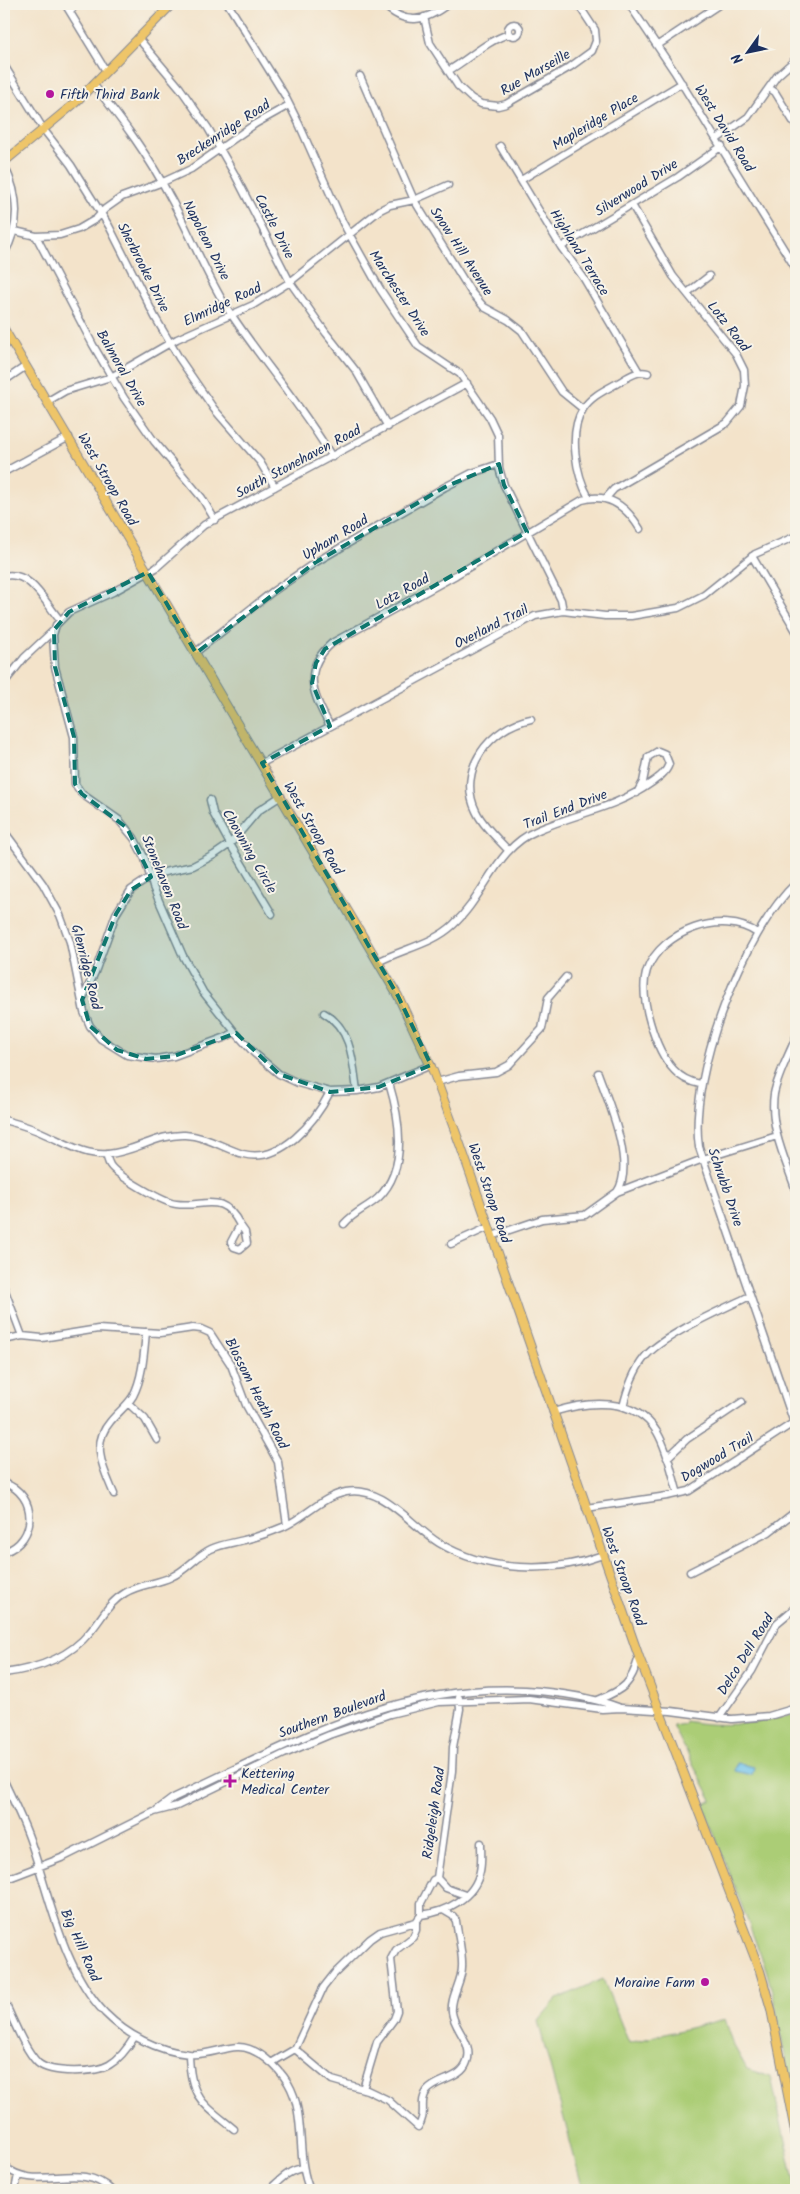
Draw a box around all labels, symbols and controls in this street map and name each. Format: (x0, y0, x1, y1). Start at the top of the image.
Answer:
north arrow (722, 28, 772, 78)
street label: Rue Marseille (496, 44, 575, 102)
text: N (726, 49, 750, 68)
street label: West David Road (688, 80, 760, 178)
place label: Fifth Third Bank (60, 84, 160, 106)
street label: Mapleridge Place (548, 87, 644, 156)
marker: Fifth Third Bank (44, 88, 56, 100)
street label: Breckenridge Road (172, 94, 276, 171)
street label: Silverwood Drive (590, 153, 683, 222)
street label: Castle Drive (248, 190, 300, 264)
street label: Napoleon Drive (176, 197, 236, 285)
street label: Snow Hill Avenue (424, 202, 499, 301)
street label: Highland Terrace (544, 205, 615, 301)
street label: Sherbrooke Drive (111, 219, 176, 317)
street label: Marchester Drive (363, 246, 436, 342)
street label: Elmridge Road (180, 277, 266, 333)
street label: Lotz Road (701, 296, 756, 358)
street label: Balmoral Drive (90, 326, 152, 412)
street label: South Stonehaven Road (232, 419, 366, 504)
street label: West Stroop Road (71, 429, 143, 531)
street label: Upham Road (298, 509, 374, 566)
street label: Lotz Road (371, 567, 435, 616)
street label: Overland Trail (450, 598, 533, 655)
street label: West Stroop Road (277, 778, 349, 880)
street label: Trail End Drive (520, 784, 611, 836)
street label: Chowning Circle (216, 805, 283, 899)
street label: Stonehaven Road (135, 832, 193, 934)
street label: Glenridge Road (65, 922, 108, 1013)
street label: West Stroop Road (462, 1140, 517, 1247)
street label: Schrubb Drive (701, 1145, 749, 1230)
street label: Blossom Heath Road (218, 1334, 294, 1454)
street label: Dogwood Trail (677, 1427, 759, 1488)
street label: West Stroop Road (595, 1523, 652, 1630)
street label: Delco Dell Road (712, 1608, 780, 1700)
street label: Southern Boulevard (275, 1685, 390, 1745)
place label: Kettering Medical Center (241, 1763, 330, 1801)
street label: Ridgeleigh Road (417, 1765, 451, 1860)
marker: Kettering Medical Center (223, 1774, 237, 1788)
street label: Big Hill Road (54, 1905, 106, 1986)
place label: Moraine Farm (614, 1972, 695, 1994)
marker: Moraine Farm (699, 1976, 711, 1988)

